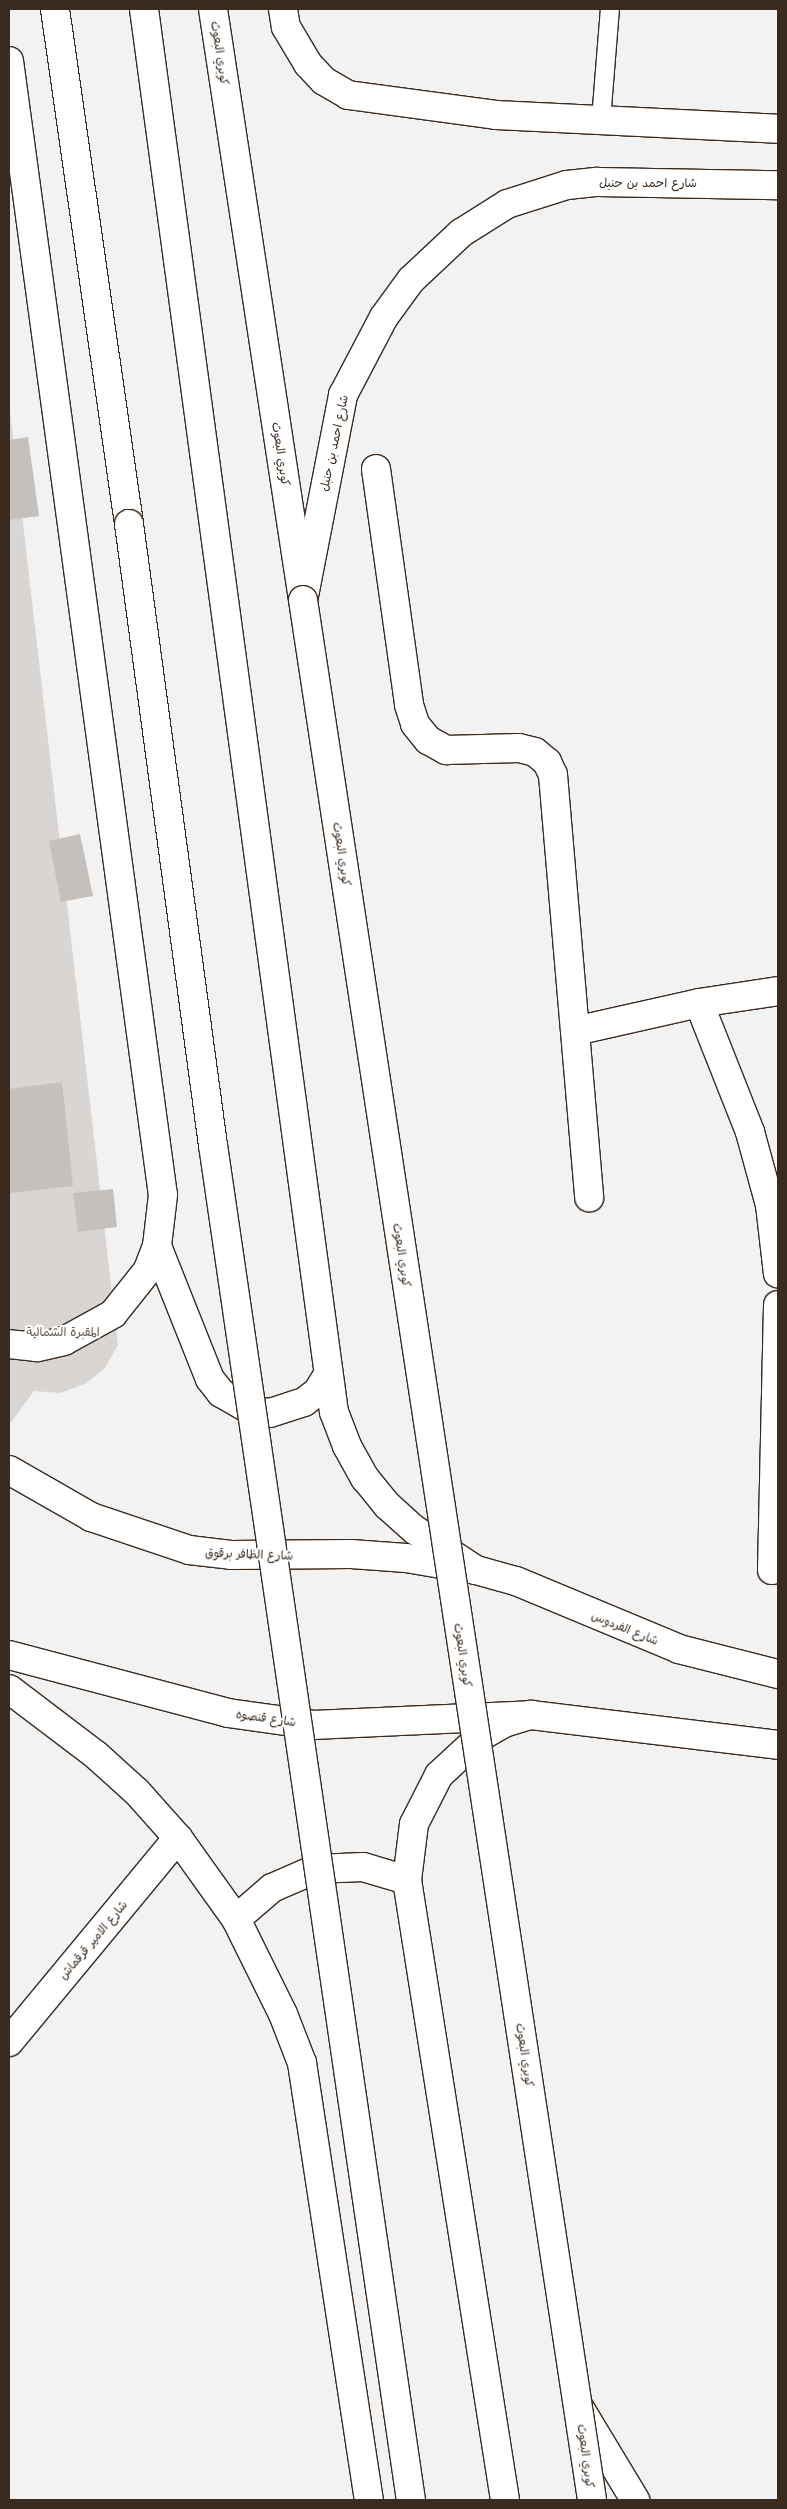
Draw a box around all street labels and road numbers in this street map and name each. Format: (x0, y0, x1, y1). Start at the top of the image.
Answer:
street label: كوبري البعوث (208, 20, 232, 86)
street label: شارع احمد بن حنبل (599, 176, 697, 190)
street label: شارع احمد بن حنبل (317, 393, 351, 493)
street label: كوبري البعوث (269, 421, 293, 487)
street label: كوبري البعوث (330, 821, 354, 887)
street label: كوبري البعوث (390, 1222, 414, 1288)
street label: شارع الظافر برقوق (205, 1545, 293, 1563)
street label: شارع الفردوس (589, 1608, 661, 1648)
street label: كوبري البعوث (451, 1622, 475, 1688)
street label: شارع قنصوه (235, 1707, 297, 1729)
street label: شارع الامير قرقماش (56, 1898, 130, 1982)
street label: كوبري البعوث (513, 2022, 537, 2088)
street label: كوبري البعوث (574, 2423, 598, 2489)

